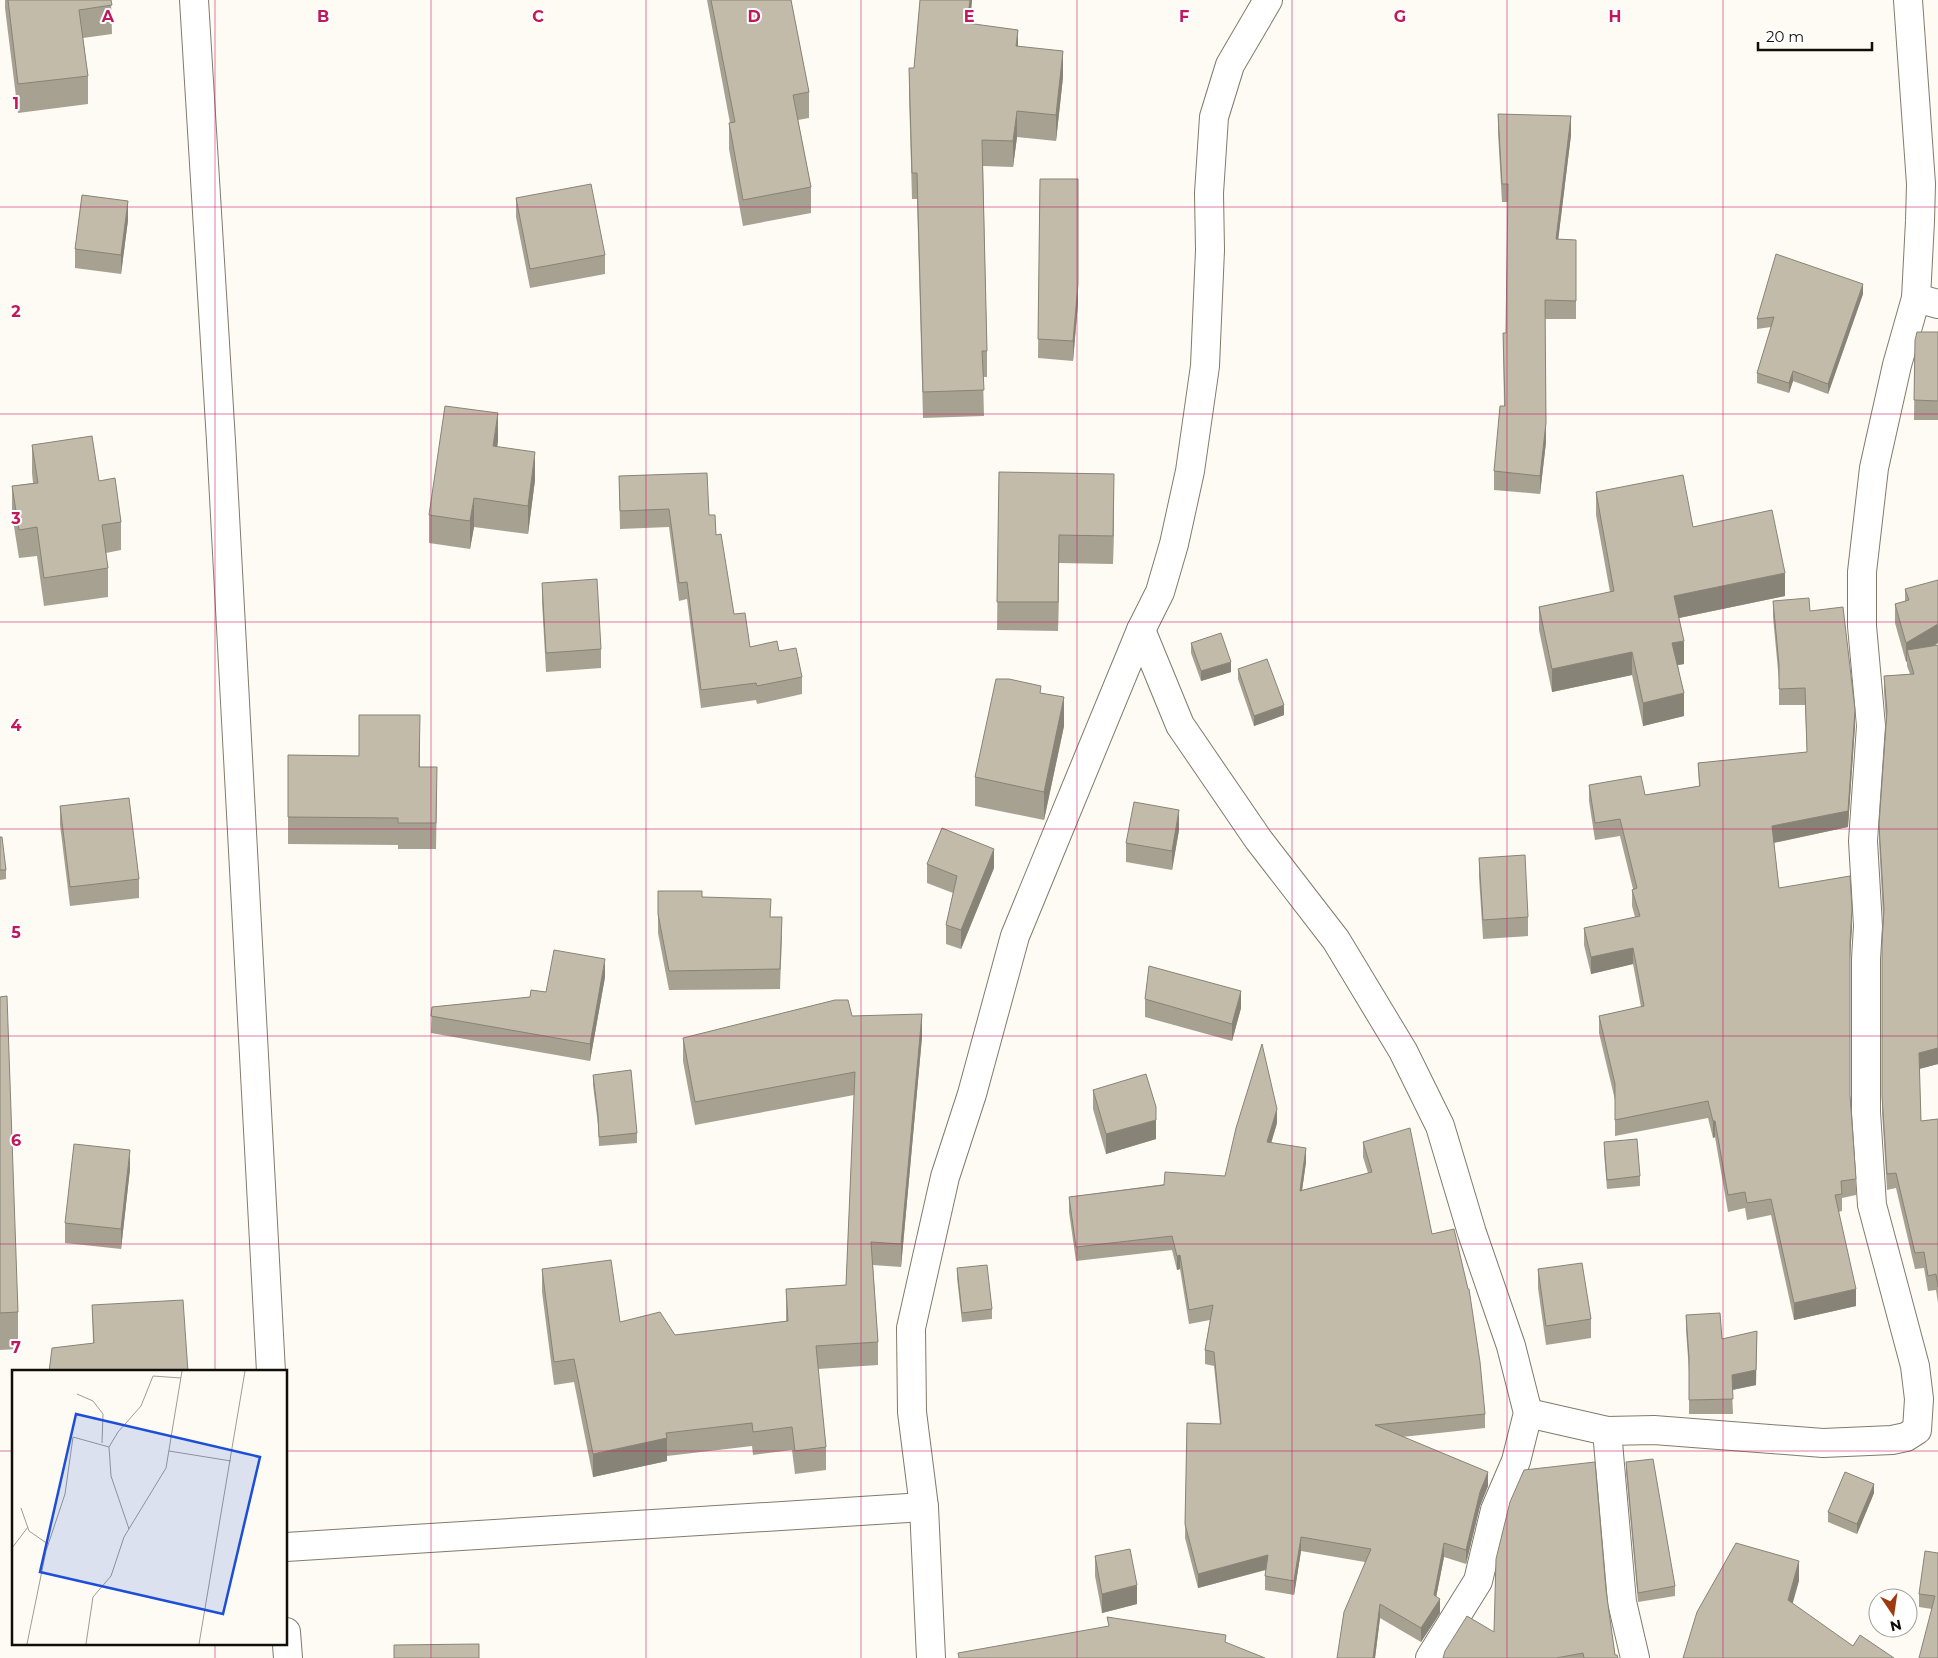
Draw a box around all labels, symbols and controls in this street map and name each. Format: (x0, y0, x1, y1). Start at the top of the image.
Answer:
text: A (101, 7, 115, 26)
text: B (317, 7, 329, 26)
text: C (532, 7, 544, 26)
text: D (747, 7, 761, 26)
text: E (964, 7, 974, 26)
text: F (1179, 7, 1189, 26)
text: G (1394, 7, 1406, 26)
text: H (1609, 7, 1621, 26)
scale bar (1758, 20, 1872, 52)
text: 20 m (1766, 27, 1804, 46)
text: 1 (13, 94, 19, 113)
text: 2 (11, 302, 21, 321)
text: 3 (10, 509, 21, 528)
text: 4 (10, 716, 22, 735)
text: 5 (11, 923, 21, 942)
text: 6 (11, 1131, 21, 1150)
text: 7 (11, 1338, 21, 1357)
inset map (12, 1370, 288, 1646)
north arrow (1868, 1588, 1918, 1638)
text: N (1888, 1616, 1903, 1636)

